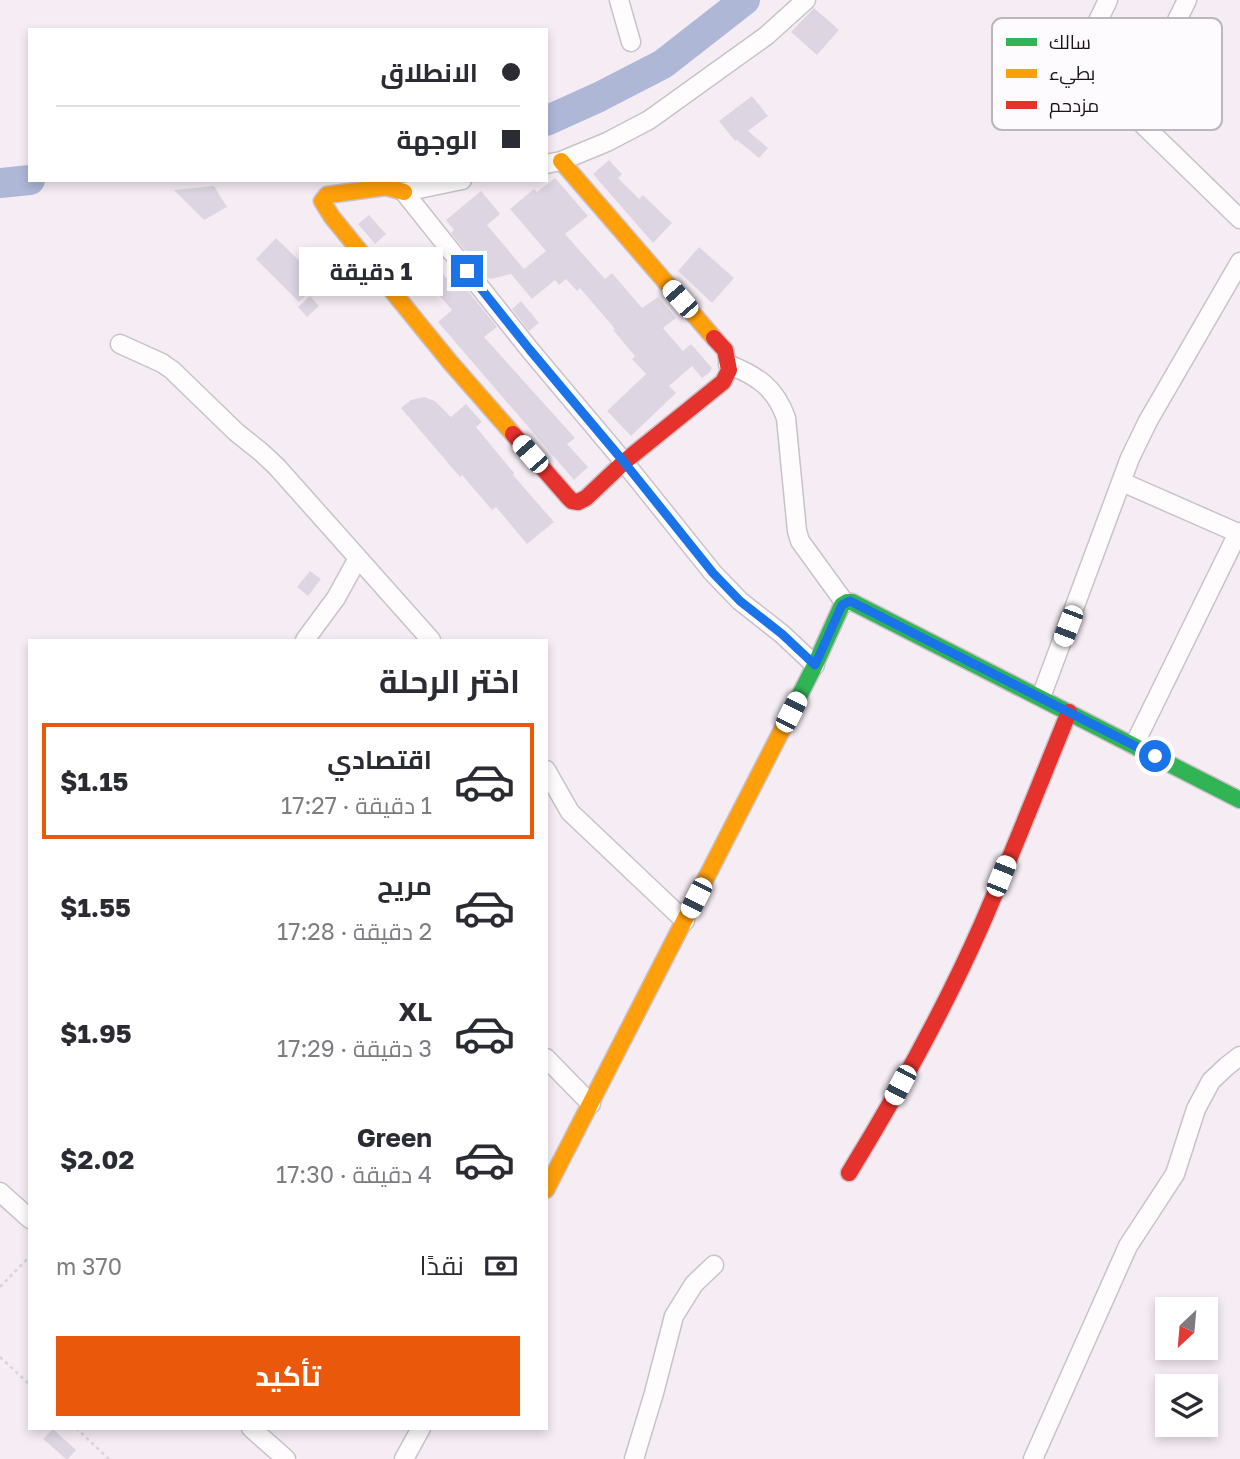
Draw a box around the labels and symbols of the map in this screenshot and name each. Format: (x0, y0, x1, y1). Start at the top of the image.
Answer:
legend (992, 18, 1222, 130)
text: سالك (1049, 30, 1091, 53)
text: بطيء (1049, 61, 1095, 88)
text: مزدحم (1049, 93, 1099, 119)
callout: 1 دقيقة (299, 246, 442, 296)
route end (451, 255, 483, 287)
car (659, 276, 702, 322)
car (509, 431, 552, 477)
car (1051, 603, 1086, 649)
car (773, 689, 810, 735)
route start (1139, 740, 1171, 772)
car (984, 853, 1019, 899)
car (678, 875, 715, 921)
car (881, 1062, 920, 1108)
north arrow (1155, 1297, 1218, 1360)

